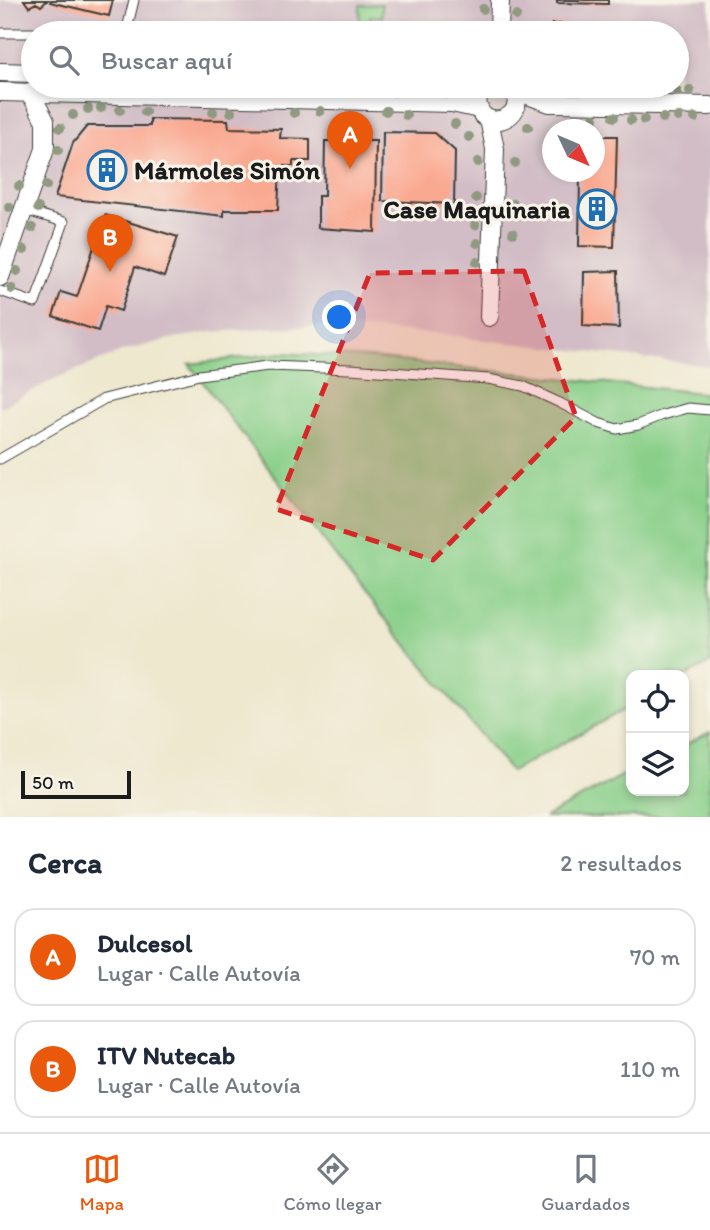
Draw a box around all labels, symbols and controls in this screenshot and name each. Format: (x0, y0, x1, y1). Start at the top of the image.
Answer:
search box (21, 21, 689, 98)
icon: search (45, 41, 83, 79)
text: Buscar aquí (101, 44, 232, 76)
pin: A (327, 111, 373, 169)
north arrow (542, 119, 605, 182)
building icon: Mármoles Simón (86, 149, 128, 191)
place label: Mármoles Simón (134, 154, 320, 186)
building icon: Case Maquinaria (576, 188, 618, 230)
place label: Case Maquinaria (383, 193, 570, 225)
pin: B (87, 214, 133, 272)
your location (322, 300, 356, 334)
map controls (626, 670, 689, 796)
button: locate (626, 670, 689, 733)
button: layers (626, 733, 689, 796)
scale bar (21, 768, 131, 800)
text: 50 m (32, 771, 74, 794)
text: Cerca (28, 844, 102, 881)
text: 2 resultados (560, 849, 682, 877)
text: Dulcesol (97, 927, 192, 959)
text: A (46, 943, 60, 971)
text: 70 m (630, 943, 680, 971)
text: Lugar · Calle Autovía (97, 959, 300, 987)
text: ITV Nutecab (97, 1039, 235, 1071)
text: B (46, 1055, 60, 1083)
text: 110 m (620, 1055, 680, 1083)
text: Lugar · Calle Autovía (97, 1071, 300, 1099)
tab: Mapa (80, 1150, 124, 1215)
tab: Cómo llegar (283, 1150, 382, 1215)
tab: Guardados (541, 1150, 630, 1215)

